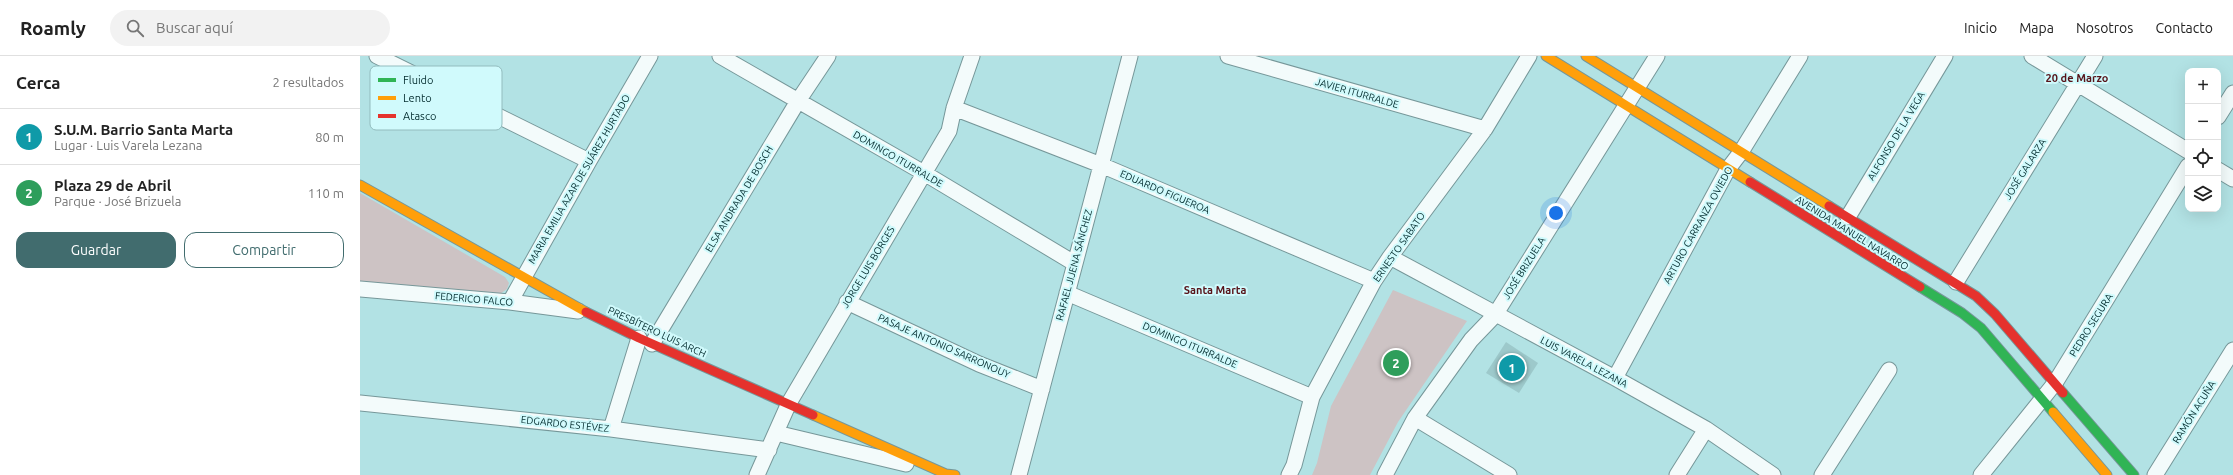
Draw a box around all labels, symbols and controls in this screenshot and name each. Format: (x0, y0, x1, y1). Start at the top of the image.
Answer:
search box (110, 10, 390, 46)
text: Roamly (20, 17, 86, 39)
icon: search (124, 17, 146, 39)
text: Buscar aquí (156, 19, 233, 36)
text: Inicio (1964, 20, 1997, 36)
text: Mapa (2019, 20, 2054, 36)
text: Nosotros (2076, 20, 2133, 36)
text: Contacto (2155, 20, 2213, 36)
legend (370, 66, 502, 130)
map controls (2185, 68, 2221, 212)
button: + (2185, 68, 2221, 104)
district label: 20 de Marzo (2046, 72, 2109, 84)
text: Cerca (16, 73, 61, 92)
text: Fluido (403, 74, 434, 86)
text: 2 resultados (273, 75, 344, 89)
street label: JAVIER ITURRALDE (1314, 76, 1400, 110)
street label: ALFONSO DE LA VEGA (1865, 89, 1927, 182)
text: Lento (403, 92, 432, 104)
street label: MARIA EMILIA AZAR DE SUÁREZ HURTADO (525, 92, 632, 265)
button: − (2185, 104, 2221, 140)
text: Atasco (403, 110, 436, 122)
text: S.U.M. Barrio Santa Marta (54, 121, 233, 138)
street label: DOMINGO ITURRALDE (851, 129, 945, 189)
text: 1 (25, 130, 33, 144)
text: 80 m (315, 130, 344, 144)
street label: JOSÉ GALARZA (2001, 136, 2048, 201)
text: Lugar · Luis Varela Lezana (54, 138, 203, 152)
button: locate (2185, 140, 2221, 176)
street label: ELSA ANDRADA DE BOSCH (703, 144, 775, 254)
street label: ARTURO CARRANZA OVIEDO (1661, 164, 1735, 286)
street label: EDUARDO FIGUEROA (1118, 168, 1212, 216)
button: layers (2185, 176, 2221, 212)
text: Plaza 29 de Abril (54, 177, 171, 194)
text: 2 (25, 186, 33, 200)
text: 110 m (308, 186, 344, 200)
text: Parque · José Brizuela (54, 194, 181, 208)
street label: AVENIDA MANUEL NAVARRO (1793, 194, 1911, 273)
your location (1546, 203, 1566, 223)
street label: RAFAEL JIJENA SÁNCHEZ (1053, 208, 1094, 322)
street label: ERNESTO SABATO (1371, 210, 1427, 284)
street label: JORGE LUIS BORGES (839, 224, 897, 310)
button: Guardar (16, 232, 176, 268)
button: Compartir (184, 232, 344, 268)
street label: JOSÉ BRIZUELA (1500, 234, 1548, 301)
district label: Santa Marta (1184, 284, 1246, 296)
street label: FEDERICO FALCO (434, 290, 514, 308)
street label: PEDRO SEGURA (2067, 291, 2115, 358)
street label: PRESBÍTERO LUIS ARCH (606, 303, 708, 360)
street label: PASAJE ANTONIO SARRONOUY (876, 312, 1012, 380)
street label: DOMINGO ITURRALDE (1141, 320, 1239, 370)
street label: LUIS VARELA LEZANA (1539, 334, 1630, 390)
pin: 2 (1383, 348, 1409, 378)
pin: 1 (1499, 353, 1525, 383)
street label: RAMÓN ACUÑA (2169, 378, 2218, 445)
street label: EDGARDO ESTÉVEZ (520, 413, 610, 434)

